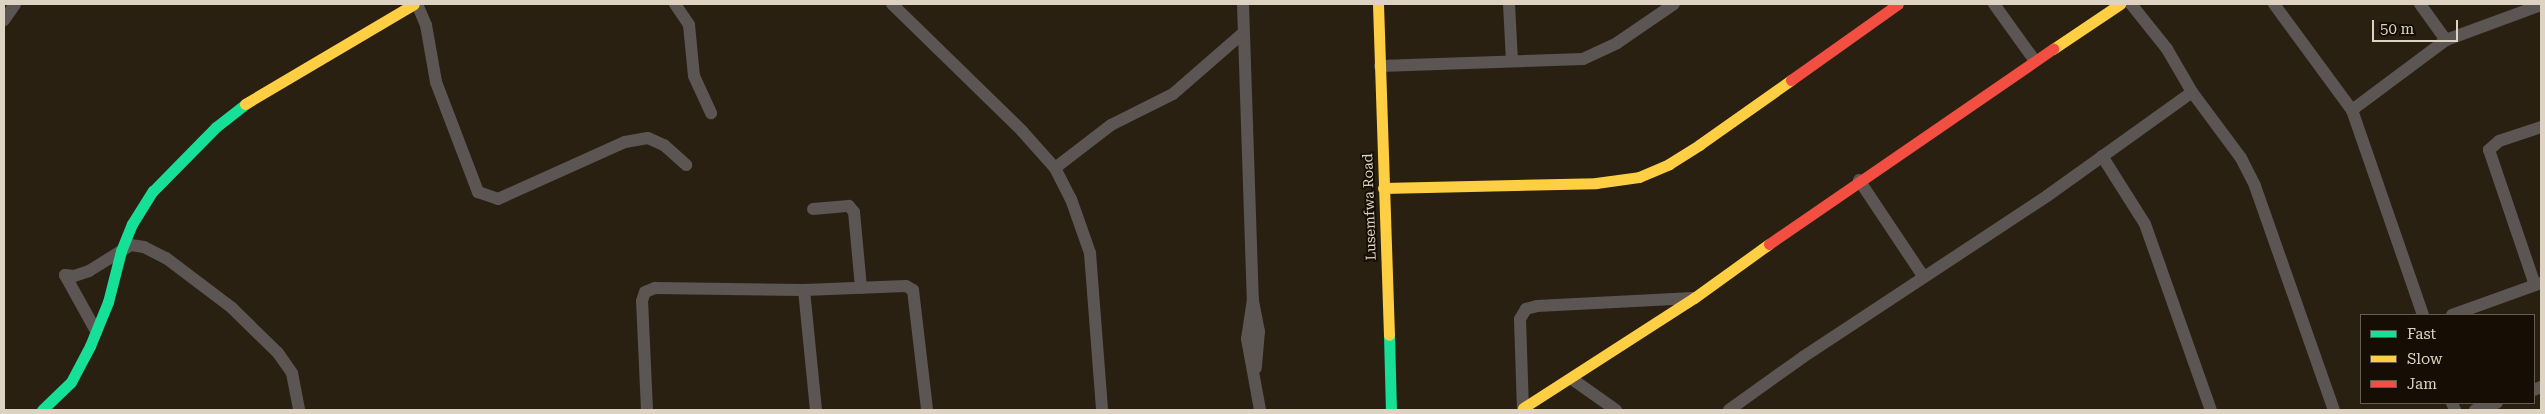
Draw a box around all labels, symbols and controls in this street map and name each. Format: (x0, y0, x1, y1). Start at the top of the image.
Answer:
scale bar (2375, 10, 2461, 42)
text: 50 m (2380, 20, 2414, 38)
street label: Lusemfwa Road (1359, 153, 1379, 261)
legend (2360, 314, 2535, 404)
text: Fast (2407, 325, 2436, 343)
text: Slow (2407, 350, 2442, 368)
text: Jam (2407, 375, 2437, 393)

